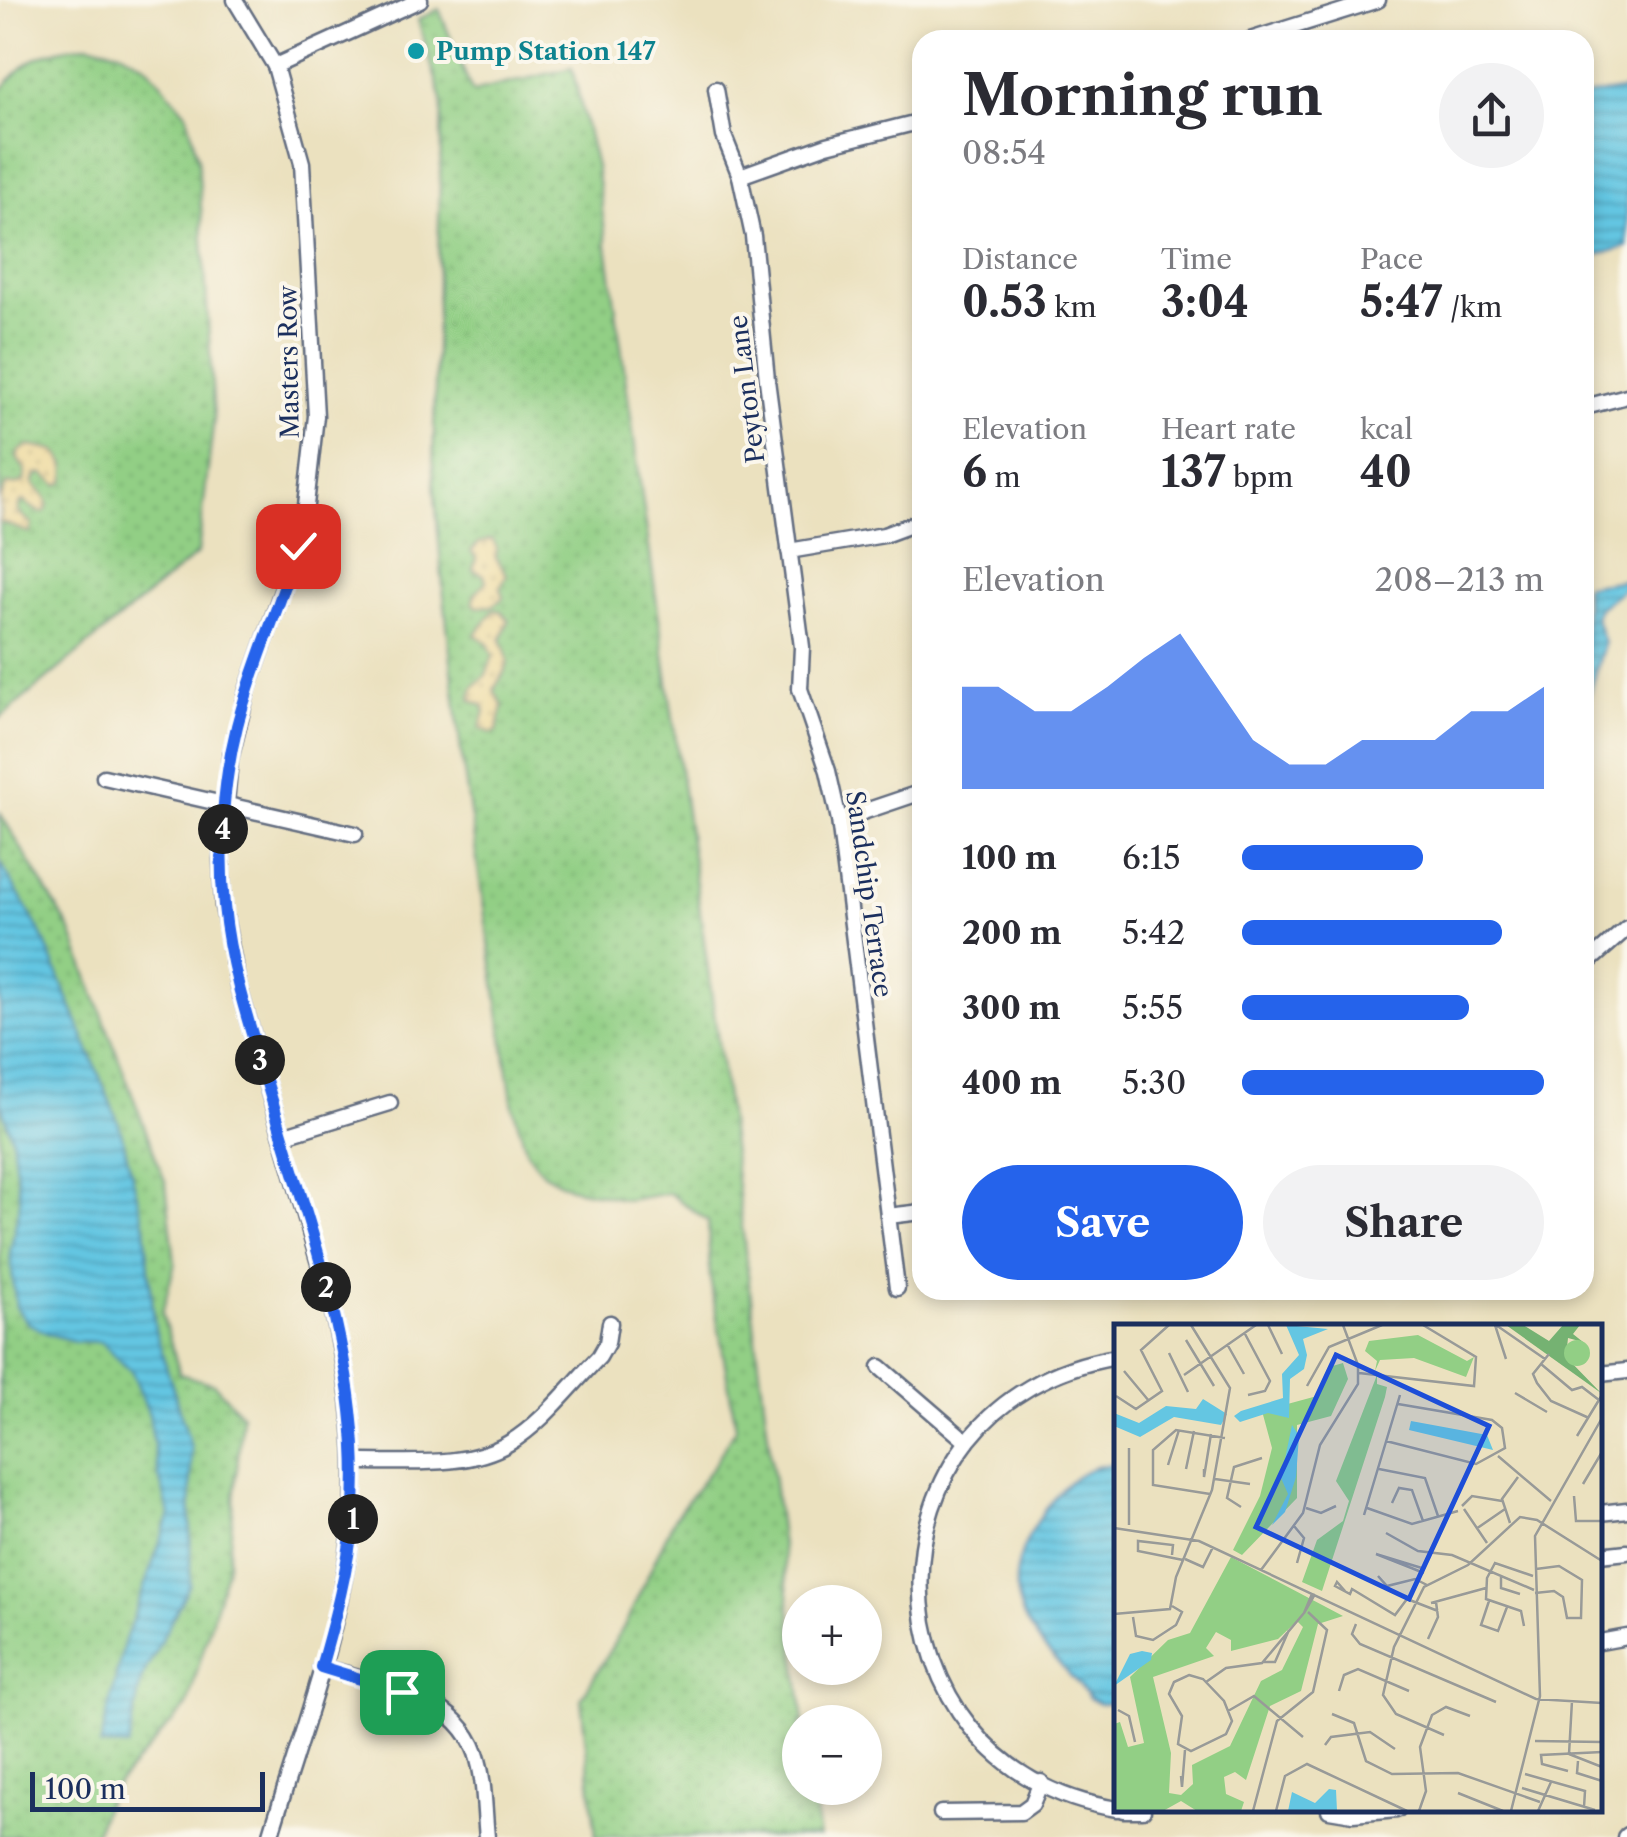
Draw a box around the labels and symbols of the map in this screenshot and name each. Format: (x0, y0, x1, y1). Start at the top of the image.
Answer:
place label: Pump Station 147 (436, 36, 656, 67)
marker: Pump Station 147 (405, 40, 427, 62)
street label: Masters Row (272, 284, 306, 439)
street label: Peyton Lane (723, 313, 771, 465)
pin (256, 504, 341, 589)
street label: Sandchip Terrace (839, 789, 899, 999)
pin: 4 (198, 804, 248, 854)
pin: 3 (235, 1035, 285, 1085)
pin: 2 (301, 1262, 351, 1312)
inset map (1114, 1324, 1602, 1812)
pin: 1 (328, 1494, 378, 1544)
pin (360, 1650, 445, 1735)
scale bar (30, 1767, 265, 1812)

